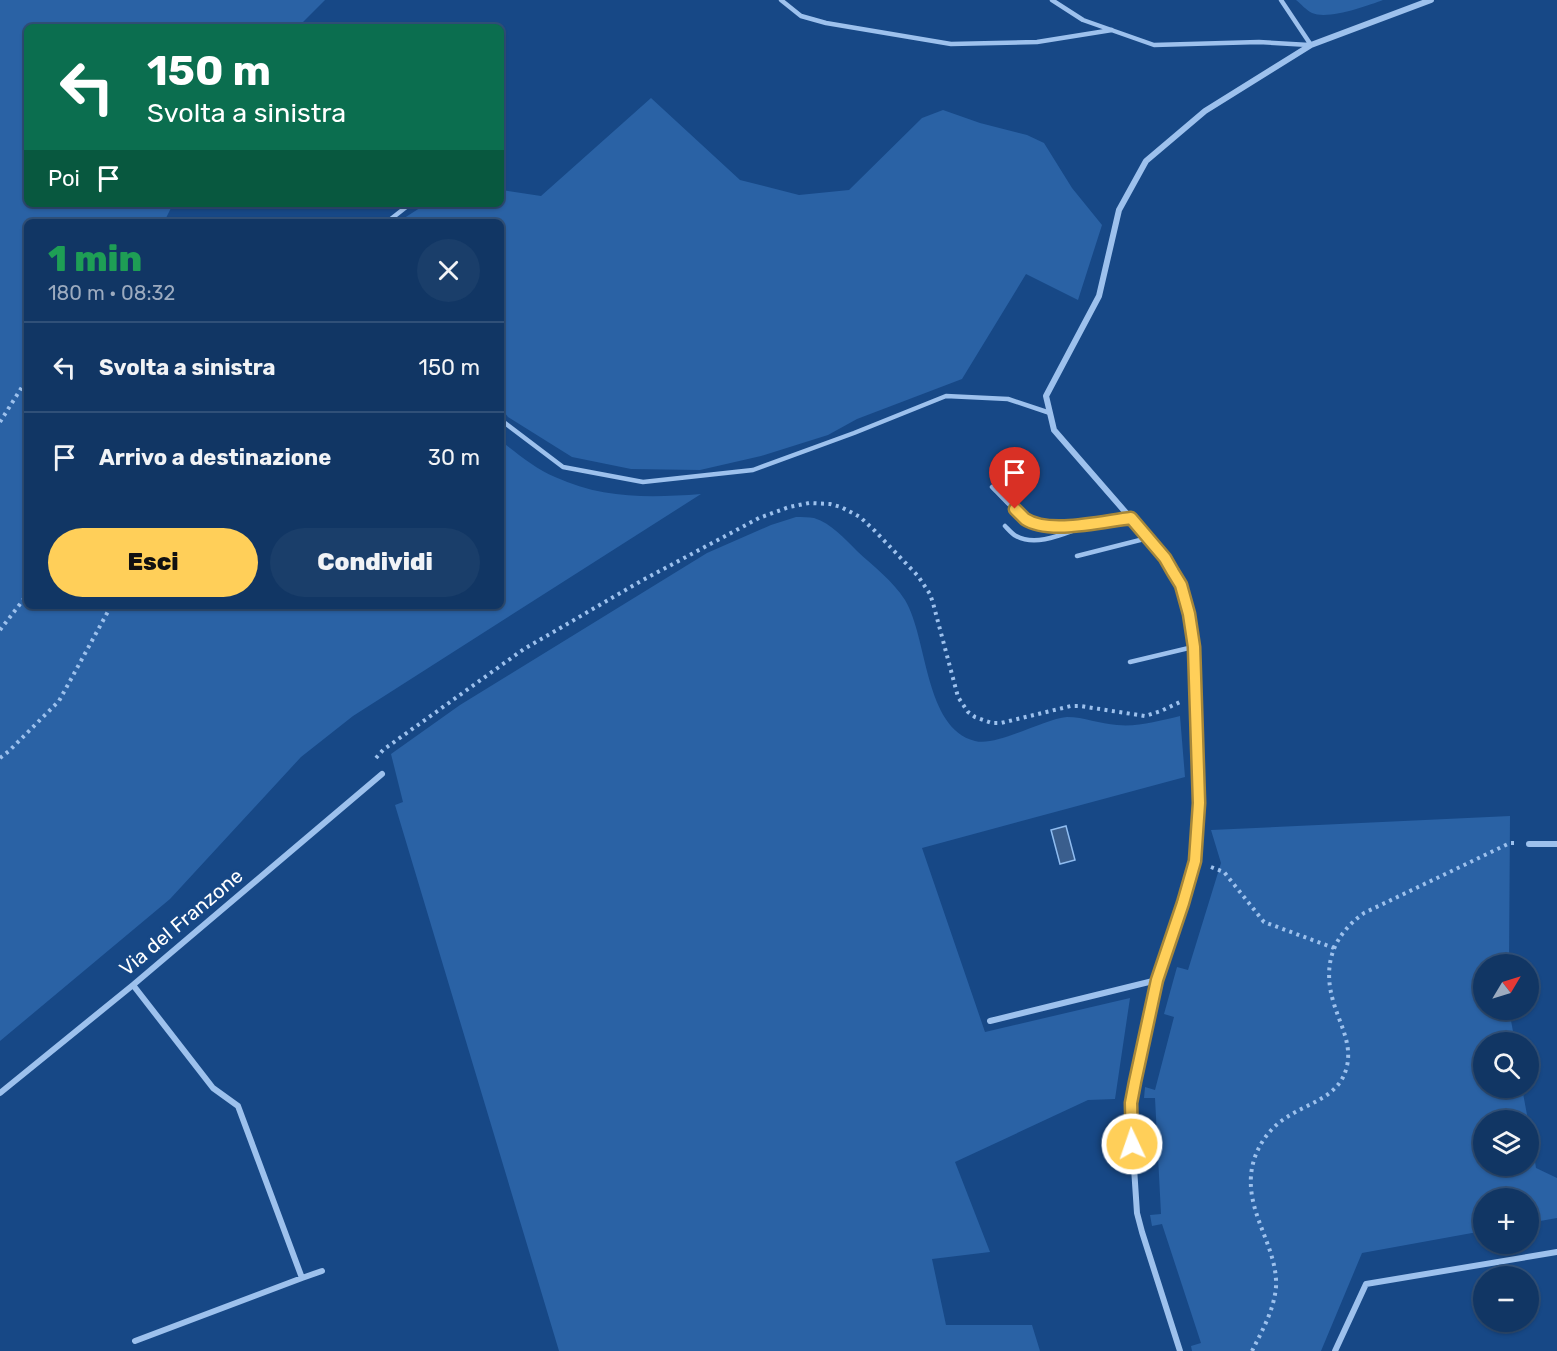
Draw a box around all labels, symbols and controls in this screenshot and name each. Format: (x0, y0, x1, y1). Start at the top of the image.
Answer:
text: 150 m (147, 46, 271, 96)
icon: left (48, 48, 126, 126)
text: Svolta a sinistra (147, 97, 346, 129)
icon: arrive (92, 162, 125, 195)
text: Poi (48, 165, 80, 192)
text: 1 min (48, 237, 142, 280)
button: close (417, 239, 480, 302)
text: 180 m · 08:32 (48, 281, 175, 305)
icon: left (48, 351, 81, 384)
text: Svolta a sinistra (99, 354, 276, 381)
text: 150 m (419, 354, 480, 381)
icon: arrive (48, 441, 81, 474)
text: Arrivo a destinazione (99, 444, 331, 471)
text: 30 m (428, 444, 480, 471)
pin (989, 447, 1040, 509)
icon: arrive (998, 456, 1031, 489)
button: Esci (48, 528, 258, 597)
button: Condividi (270, 528, 480, 597)
street label: Via del Franzone (114, 863, 248, 981)
north arrow (1473, 954, 1539, 1020)
map controls (1473, 954, 1539, 1332)
button: search (1473, 1032, 1539, 1098)
button: layers (1473, 1110, 1539, 1176)
position arrow (1100, 1112, 1164, 1176)
button: + (1473, 1188, 1539, 1254)
button: − (1473, 1266, 1539, 1332)

